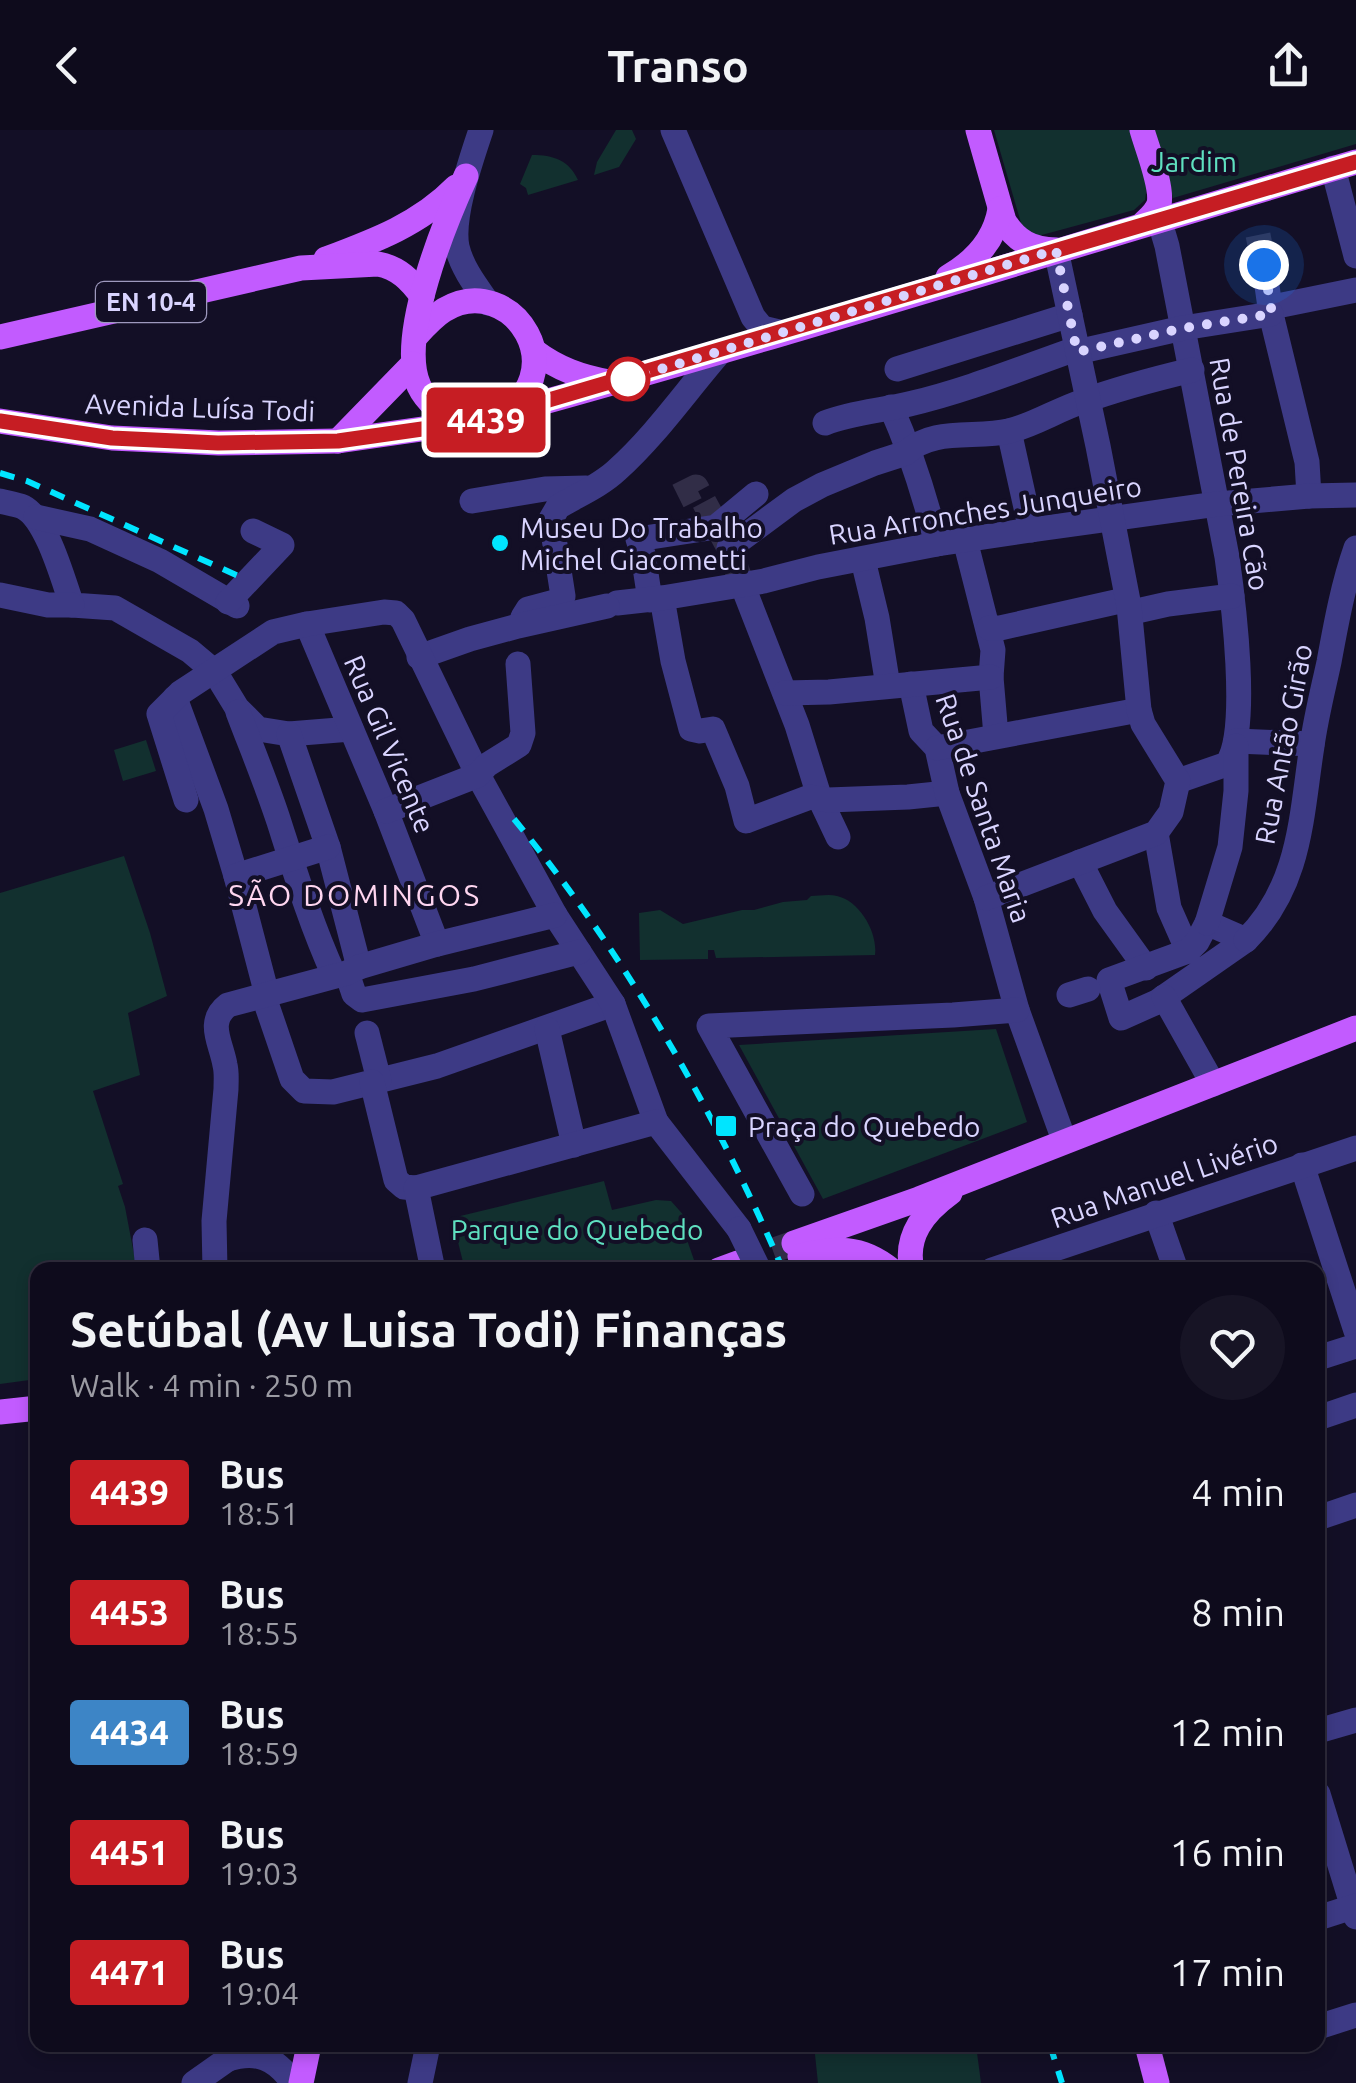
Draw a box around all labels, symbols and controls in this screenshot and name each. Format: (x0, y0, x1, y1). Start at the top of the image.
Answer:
icon: back (40, 38, 95, 93)
icon: share (1261, 38, 1316, 93)
text: Transo (607, 40, 749, 91)
park label: Jardim (1151, 146, 1237, 177)
your location (1239, 240, 1289, 290)
road number: EN 10-4 (96, 282, 206, 322)
street label: Rua de Pereira Cão (1204, 355, 1276, 593)
unlabelled marker (607, 358, 649, 400)
street label: Avenida Luísa Todi (84, 387, 316, 427)
line badge: 4439 (416, 388, 556, 452)
text: 4439 (447, 400, 525, 440)
street label: Rua Arronches Junqueiro (826, 470, 1144, 550)
place label: Museu Do Trabalho Michel Giacometti (520, 512, 763, 575)
marker: Museu Do Trabalho Michel Giacometti (489, 532, 511, 554)
street label: Rua Antão Girão (1248, 641, 1318, 847)
street label: Rua Gil Vicente (339, 651, 441, 837)
street label: Rua de Santa Maria (930, 690, 1038, 926)
district label: SÃO DOMINGOS (228, 878, 482, 912)
place label: Praça do Quebedo (748, 1111, 980, 1142)
marker: Praça do Quebedo (713, 1113, 739, 1139)
street label: Rua Manuel Livério (1046, 1127, 1282, 1233)
park label: Parque do Quebedo (451, 1214, 703, 1245)
button: heart (1180, 1295, 1285, 1400)
text: Setúbal (Av Luisa Todi) Finanças (70, 1302, 787, 1356)
text: Walk · 4 min · 250 m (70, 1367, 353, 1403)
text: Bus (219, 1453, 284, 1495)
text: 4 min (1191, 1471, 1285, 1513)
text: 4439 (90, 1472, 169, 1512)
text: 18:51 (219, 1495, 299, 1531)
text: Bus (219, 1573, 284, 1615)
text: 8 min (1191, 1591, 1285, 1633)
text: 4453 (90, 1592, 169, 1632)
text: 18:55 (219, 1615, 299, 1651)
text: Bus (219, 1693, 284, 1735)
text: 12 min (1170, 1711, 1285, 1753)
text: 4434 (90, 1712, 169, 1752)
text: 18:59 (219, 1735, 299, 1771)
text: Bus (219, 1813, 284, 1855)
text: 16 min (1170, 1831, 1285, 1873)
text: 4451 (90, 1832, 169, 1872)
text: 19:03 (219, 1855, 299, 1891)
text: Bus (219, 1933, 284, 1975)
text: 17 min (1170, 1951, 1285, 1993)
text: 4471 (90, 1952, 169, 1992)
text: 19:04 (219, 1975, 299, 2011)

